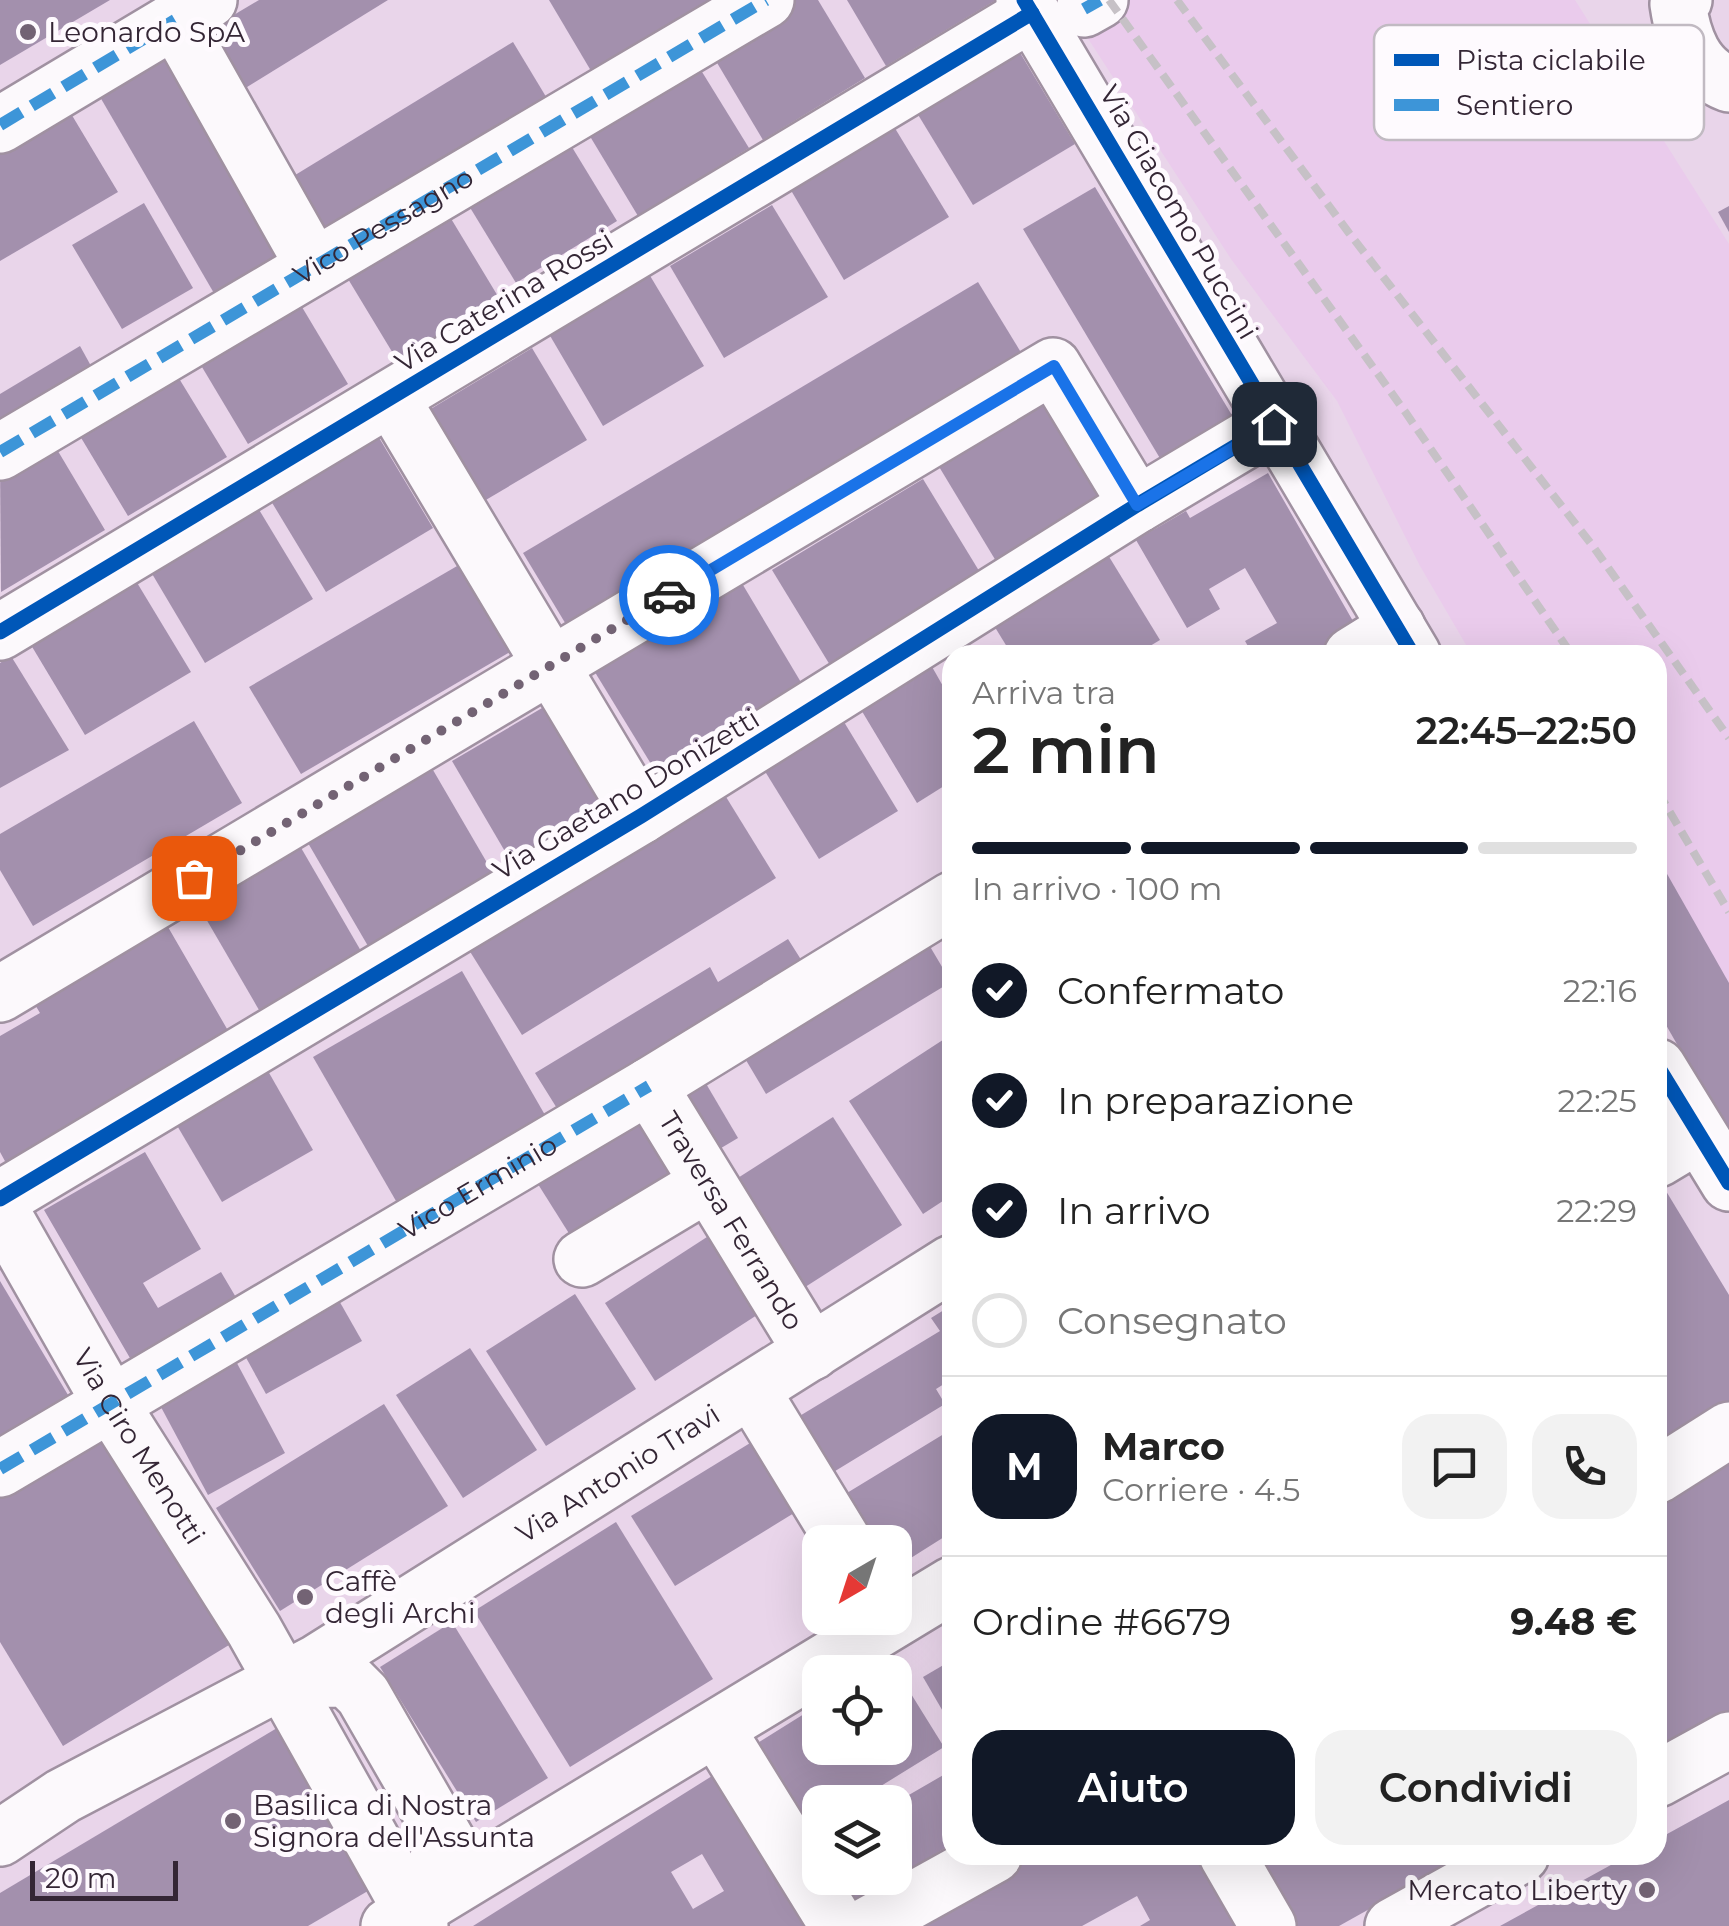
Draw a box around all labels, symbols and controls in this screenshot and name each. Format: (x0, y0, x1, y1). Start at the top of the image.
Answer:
place label: Leonardo SpA (48, 15, 246, 49)
marker: Leonardo SpA (17, 21, 39, 43)
legend (1374, 25, 1704, 140)
text: Pista ciclabile (1456, 43, 1646, 77)
street label: Via Giacomo Puccini (1092, 79, 1266, 345)
text: Sentiero (1456, 88, 1573, 122)
street label: Vico Pessagno (287, 160, 479, 292)
street label: Via Caterina Rossi (389, 222, 619, 380)
pin (1232, 382, 1317, 467)
icon: home (1247, 397, 1302, 452)
courier (619, 545, 719, 645)
icon: car (642, 568, 697, 623)
text: Arriva tra (972, 673, 1116, 712)
street label: Via Gaetano Donizetti (487, 701, 765, 887)
text: 22:45–22:50 (1416, 707, 1637, 754)
text: 2 min (972, 710, 1160, 789)
pin (152, 836, 237, 921)
icon: bag (167, 851, 222, 906)
text: In arrivo · 100 m (972, 869, 1222, 908)
icon: check (972, 963, 1027, 1018)
text: Confermato (1057, 967, 1284, 1014)
text: 22:16 (1563, 971, 1637, 1010)
icon: check (972, 1073, 1027, 1128)
text: In preparazione (1057, 1077, 1354, 1124)
text: 22:25 (1558, 1081, 1637, 1120)
street label: Traversa Ferrando (652, 1105, 811, 1336)
street label: Vico Erminio (393, 1127, 563, 1247)
icon: check (972, 1183, 1027, 1238)
text: In arrivo (1057, 1187, 1211, 1234)
text: 22:29 (1556, 1191, 1637, 1230)
text: Consegnato (1057, 1297, 1287, 1344)
street label: Via Ciro Menotti (66, 1342, 212, 1550)
street label: Via Antonio Travi (510, 1397, 726, 1550)
button: chat (1402, 1414, 1507, 1519)
button: phone (1532, 1414, 1637, 1519)
text: Marco (1102, 1423, 1225, 1470)
text: M (1006, 1443, 1043, 1490)
text: Corriere · 4.5 (1102, 1470, 1300, 1509)
north arrow (802, 1525, 912, 1635)
map controls (802, 1525, 912, 1895)
place label: Caffè degli Archi (325, 1564, 475, 1630)
marker: Caffè degli Archi (294, 1586, 316, 1608)
text: Ordine #6679 (972, 1598, 1231, 1645)
text: 9.48 € (1510, 1598, 1637, 1645)
button: locate (802, 1655, 912, 1765)
button: Aiuto (972, 1730, 1295, 1845)
button: Condividi (1315, 1730, 1637, 1845)
button: layers (802, 1785, 912, 1895)
place label: Basilica di Nostra Signora dell'Assunta (253, 1788, 535, 1854)
marker: Basilica di Nostra Signora dell'Assunta (222, 1810, 244, 1832)
scale bar (30, 1856, 178, 1900)
text: 20 m (45, 1861, 116, 1895)
place label: Mercato Liberty (1407, 1873, 1628, 1907)
marker: Mercato Liberty (1636, 1879, 1658, 1901)

